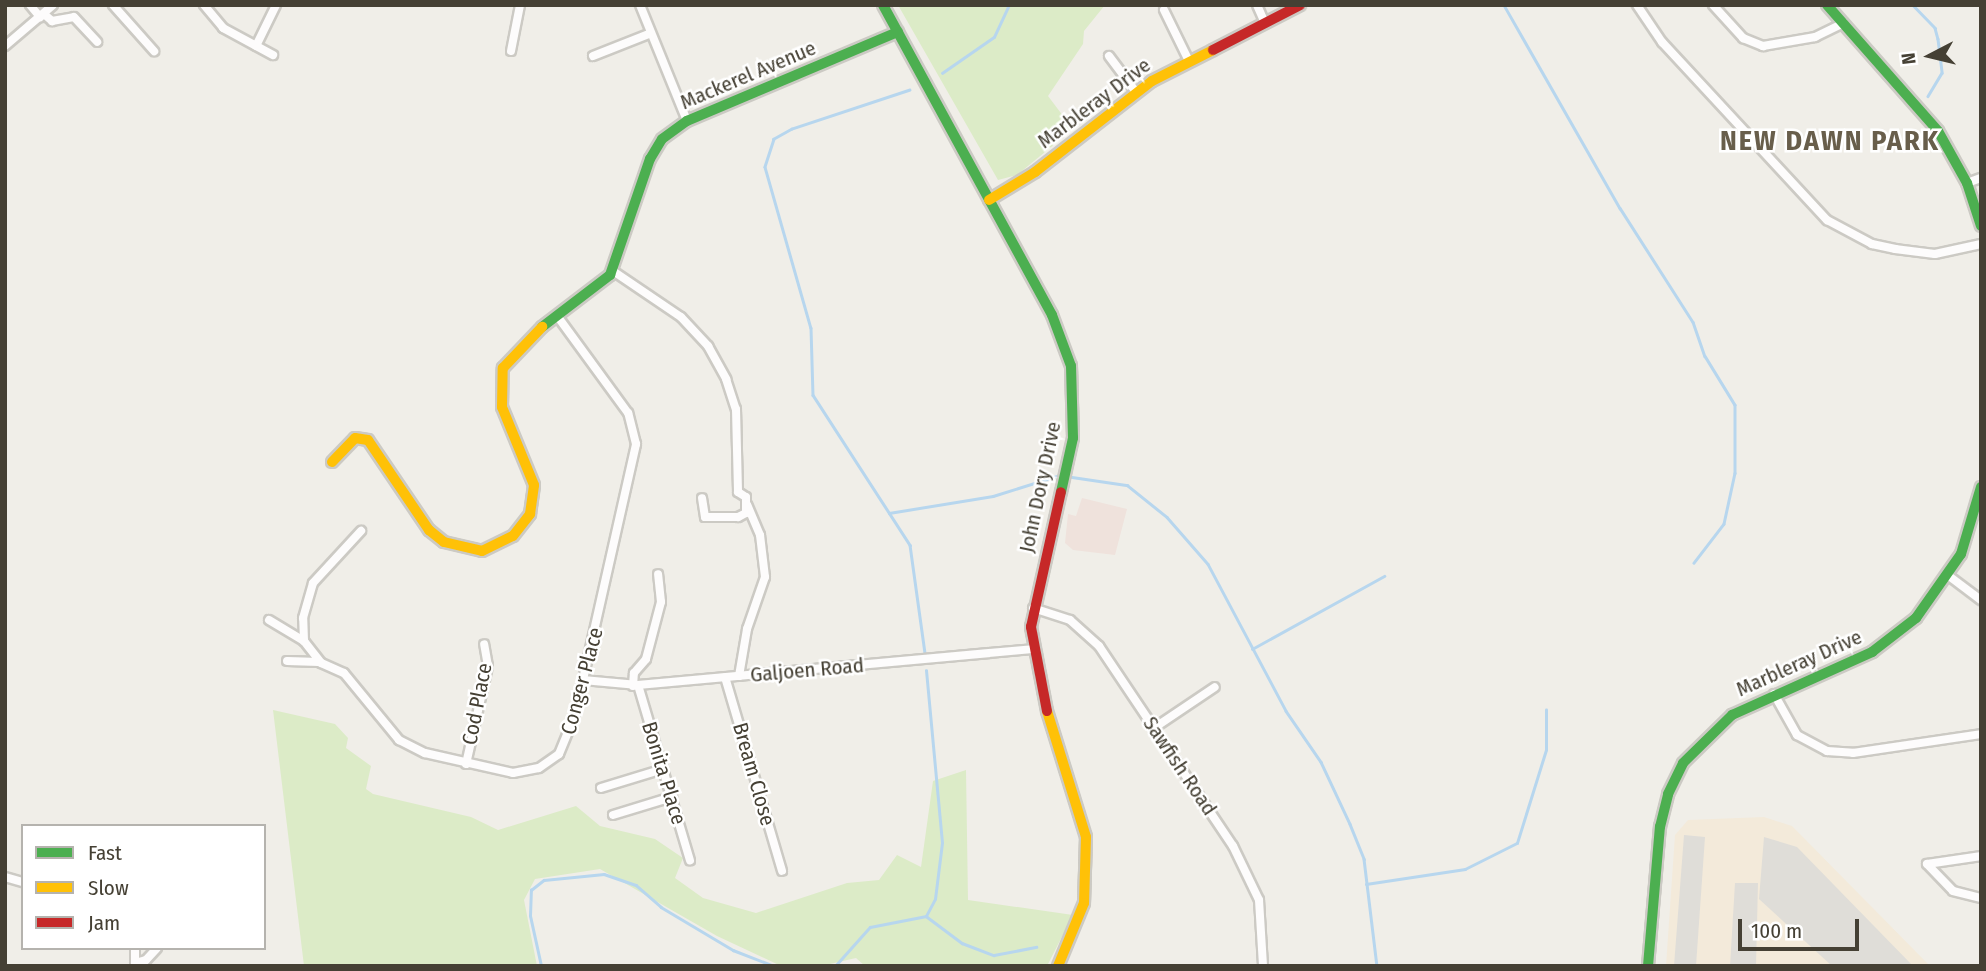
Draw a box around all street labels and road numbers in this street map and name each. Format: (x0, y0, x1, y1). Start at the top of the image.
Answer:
street label: Mackerel Avenue (676, 35, 820, 115)
street label: Marbleray Drive (1033, 52, 1155, 154)
street label: John Dory Drive (1014, 419, 1066, 555)
street label: Marbleray Drive (1732, 624, 1866, 702)
street label: Conger Place (556, 625, 608, 737)
street label: Galjoen Road (749, 652, 865, 688)
street label: Cod Place (457, 661, 497, 747)
street label: Sawfish Road (1138, 712, 1222, 820)
street label: Bonita Place (636, 718, 692, 828)
street label: Bream Close (727, 720, 781, 828)

